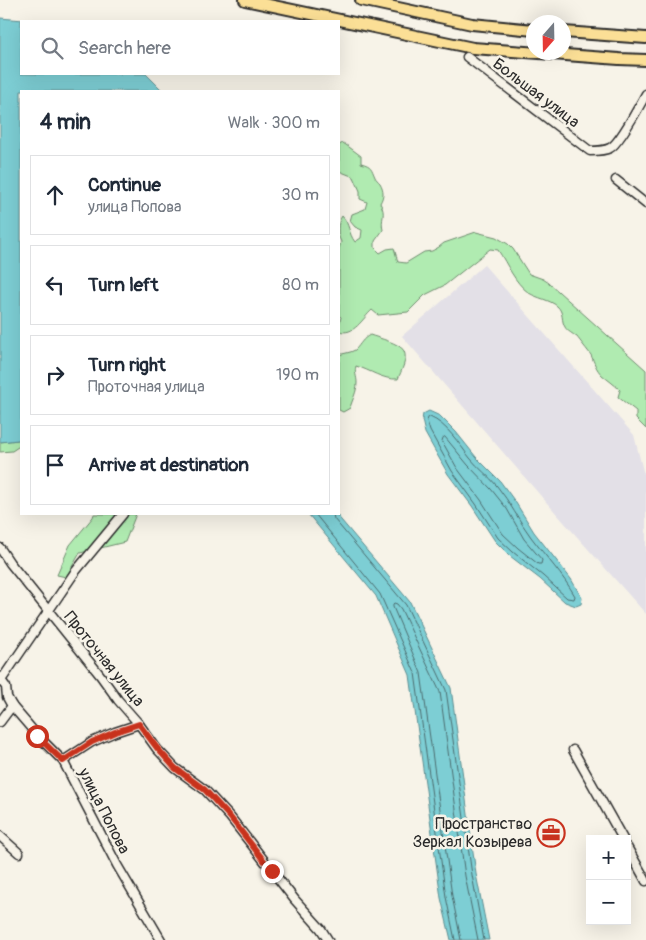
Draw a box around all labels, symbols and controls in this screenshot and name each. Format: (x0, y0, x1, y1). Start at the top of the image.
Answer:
north arrow (526, 15, 571, 60)
search box (20, 20, 340, 75)
icon: search (38, 34, 66, 62)
text: Search here (78, 36, 171, 60)
street label: Большая улица (489, 54, 583, 132)
text: 4 min (40, 109, 91, 136)
text: Walk · 300 m (228, 113, 320, 133)
text: Continue (88, 173, 161, 197)
icon: ahead (41, 181, 69, 209)
text: 30 m (281, 185, 319, 205)
text: улица Попова (88, 197, 182, 217)
icon: left (41, 271, 69, 299)
text: Turn left (88, 273, 158, 297)
text: 80 m (282, 275, 319, 295)
text: Turn right (88, 353, 166, 377)
icon: right (41, 361, 69, 389)
text: 190 m (276, 365, 319, 385)
text: Проточная улица (88, 377, 205, 397)
icon: arrive (41, 451, 69, 479)
text: Arrive at destination (88, 453, 249, 477)
street label: Проточная улица (60, 607, 148, 711)
route start (26, 725, 49, 748)
street label: улица Попова (73, 764, 134, 857)
place label: Пространство Зеркал Козырева (413, 814, 532, 852)
office icon: Пространство Зеркал Козырева (536, 818, 566, 848)
map controls (586, 835, 631, 925)
button: + (586, 835, 631, 880)
route end (261, 860, 284, 883)
button: − (586, 880, 631, 925)

